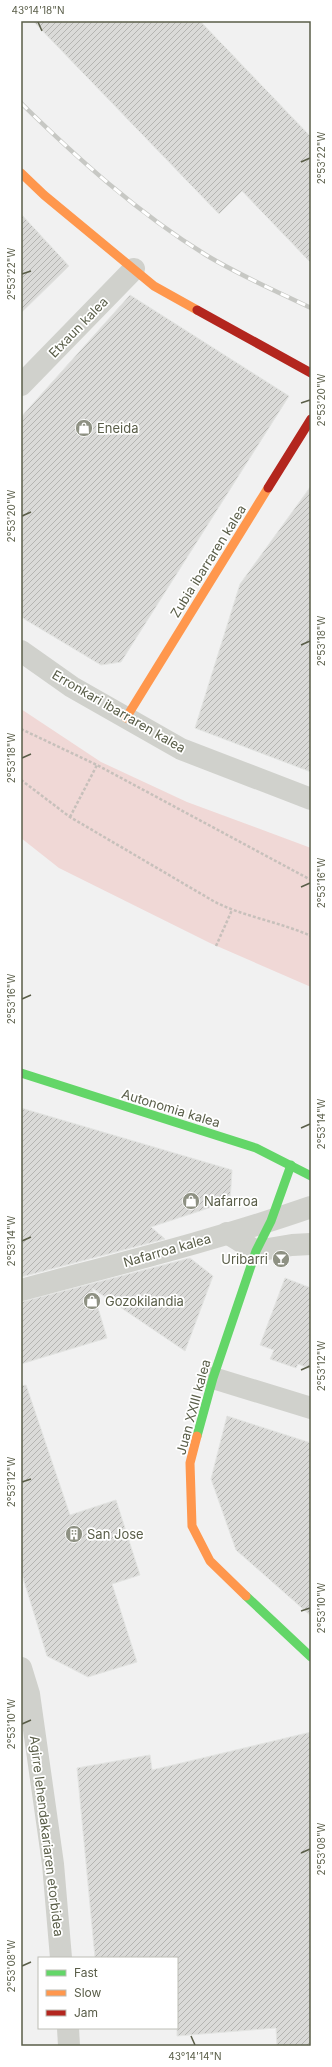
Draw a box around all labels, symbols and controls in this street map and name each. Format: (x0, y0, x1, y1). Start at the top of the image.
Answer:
text: 43°14'18"N (11, 4, 65, 16)
text: 2°53'22"W (315, 132, 327, 184)
text: 2°53'22"W (5, 248, 17, 300)
street label: Etxaun kalea (45, 293, 111, 361)
text: 2°53'20"W (315, 373, 327, 426)
shop icon: Eneida (74, 418, 94, 438)
place label: Eneida (97, 420, 138, 436)
text: 2°53'20"W (5, 489, 17, 542)
street label: Zubia ibarraren kalea (167, 502, 249, 620)
text: 2°53'18"W (315, 616, 327, 666)
street label: Erronkari ibarraren kalea (49, 666, 189, 756)
text: 2°53'18"W (5, 733, 17, 783)
text: 2°53'16"W (315, 858, 327, 908)
text: 2°53'16"W (5, 974, 17, 1024)
street label: Autonomia kalea (120, 1085, 222, 1131)
text: 2°53'14"W (315, 1098, 327, 1149)
shop icon: Nafarroa (181, 1191, 201, 1211)
place label: Nafarroa (204, 1193, 258, 1209)
text: 2°53'14"W (5, 1215, 17, 1266)
street label: Nafarroa kalea (121, 1230, 213, 1270)
bar icon: Uribarri (271, 1249, 291, 1269)
place label: Uribarri (221, 1251, 268, 1267)
shop icon: Gozokilandia (82, 1291, 102, 1311)
place label: Gozokilandia (105, 1293, 184, 1309)
text: 2°53'12"W (315, 1341, 327, 1391)
street label: Juan XXIII kalea (173, 1358, 213, 1456)
text: 2°53'12"W (5, 1457, 17, 1507)
building icon: San Jose (64, 1524, 84, 1544)
place label: San Jose (87, 1526, 144, 1542)
text: 2°53'10"W (315, 1582, 327, 1633)
text: 2°53'10"W (5, 1698, 17, 1749)
street label: Agirre lehendakariaren etorbidea (27, 1735, 67, 1937)
text: 2°53'08"W (315, 1822, 327, 1875)
text: 2°53'08"W (5, 1939, 17, 1992)
legend (38, 1957, 178, 2029)
text: Fast (74, 1965, 98, 1980)
text: Slow (74, 1985, 102, 2000)
text: Jam (74, 2005, 98, 2020)
text: 43°14'14"N (168, 2050, 222, 2062)

